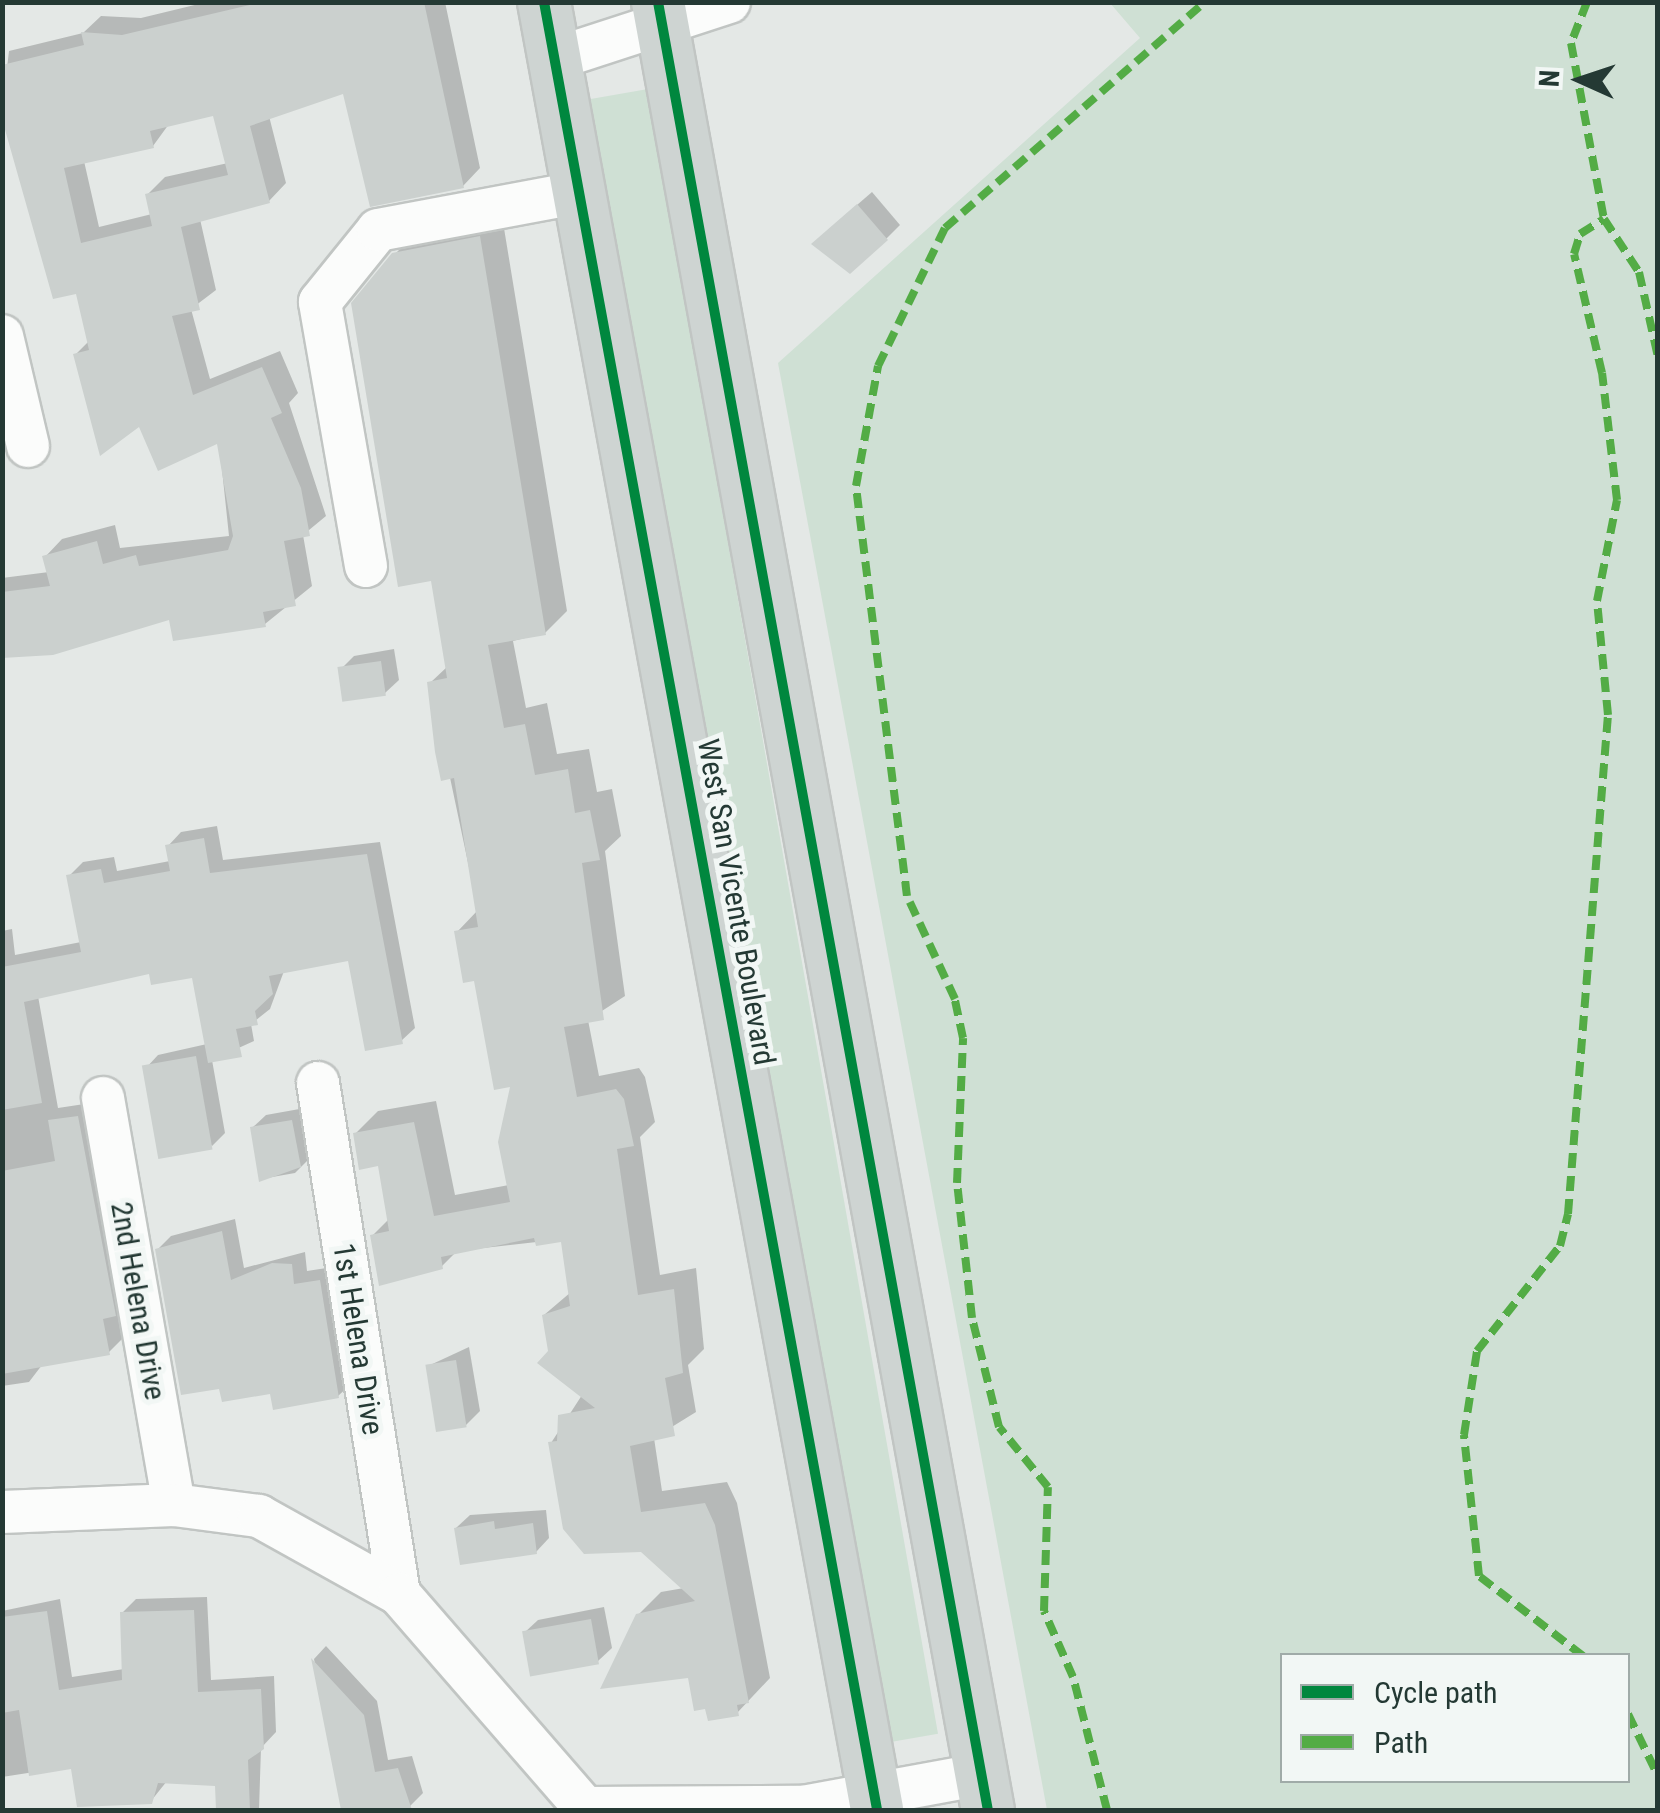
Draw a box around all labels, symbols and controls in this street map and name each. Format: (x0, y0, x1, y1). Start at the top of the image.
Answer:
north arrow (1530, 30, 1630, 130)
text: N (1533, 69, 1566, 88)
street label: West San Vicente Boulevard (690, 736, 782, 1068)
street label: 2nd Helena Drive (103, 1199, 173, 1403)
street label: 1st Helena Drive (325, 1241, 391, 1437)
legend (1280, 1653, 1630, 1783)
text: Cycle path (1374, 1675, 1498, 1710)
text: Path (1374, 1725, 1428, 1760)

